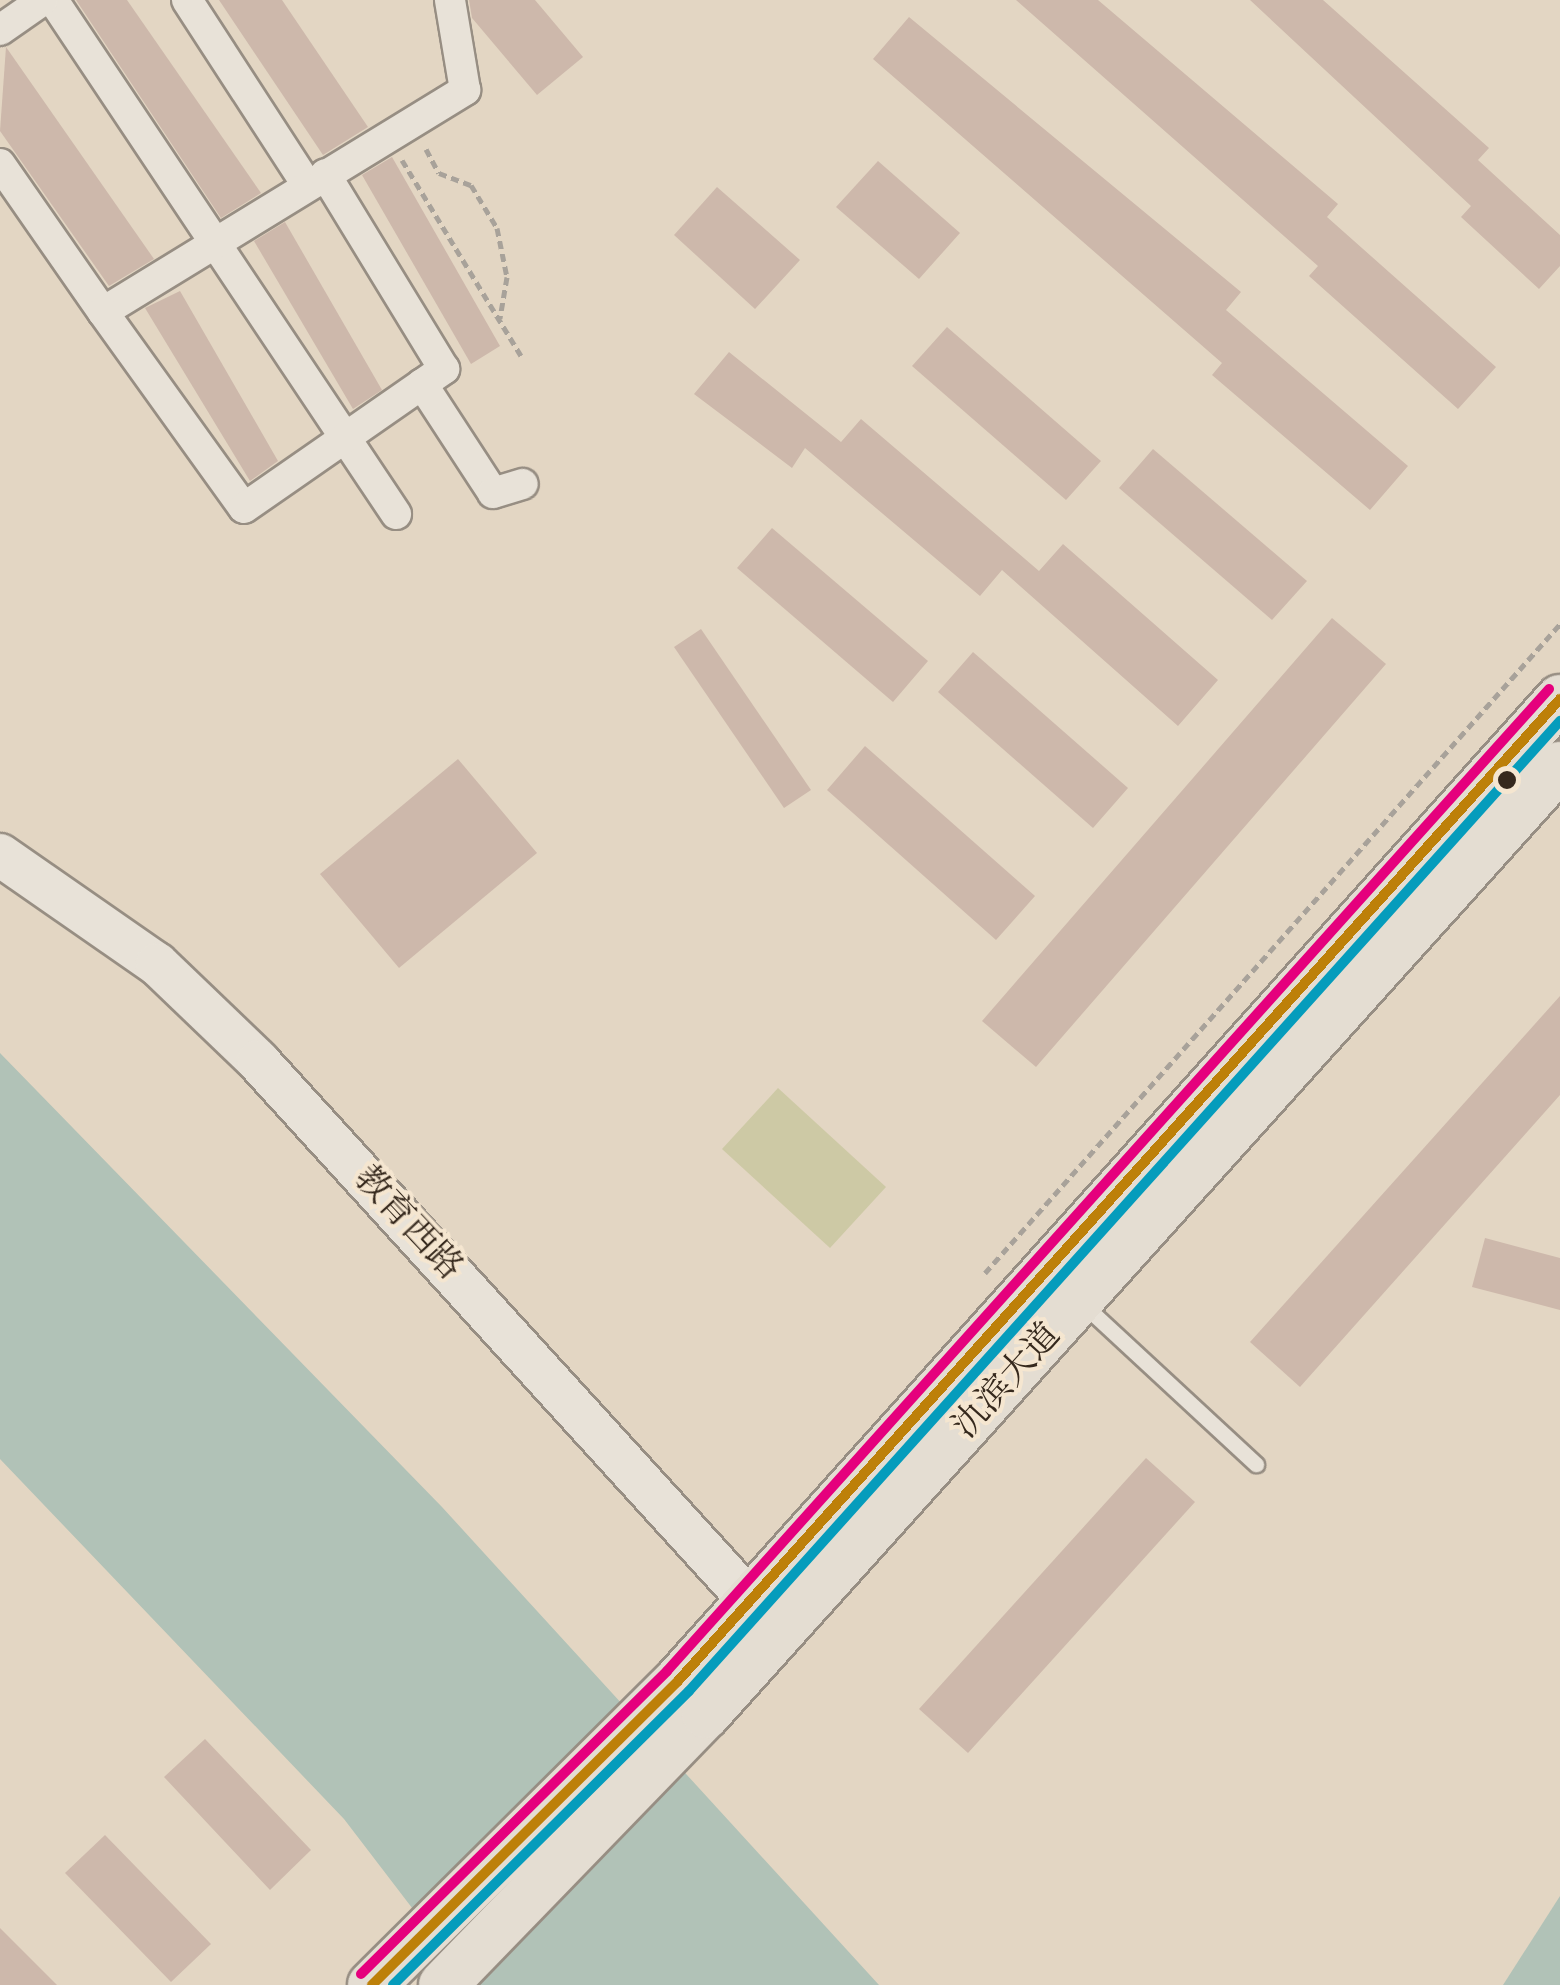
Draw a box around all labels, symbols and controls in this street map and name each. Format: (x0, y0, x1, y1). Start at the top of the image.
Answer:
unlabelled marker (1497, 770, 1517, 790)
street label: 教育西路 (345, 1157, 471, 1289)
street label: 氿滨大道 (945, 1315, 1069, 1447)

